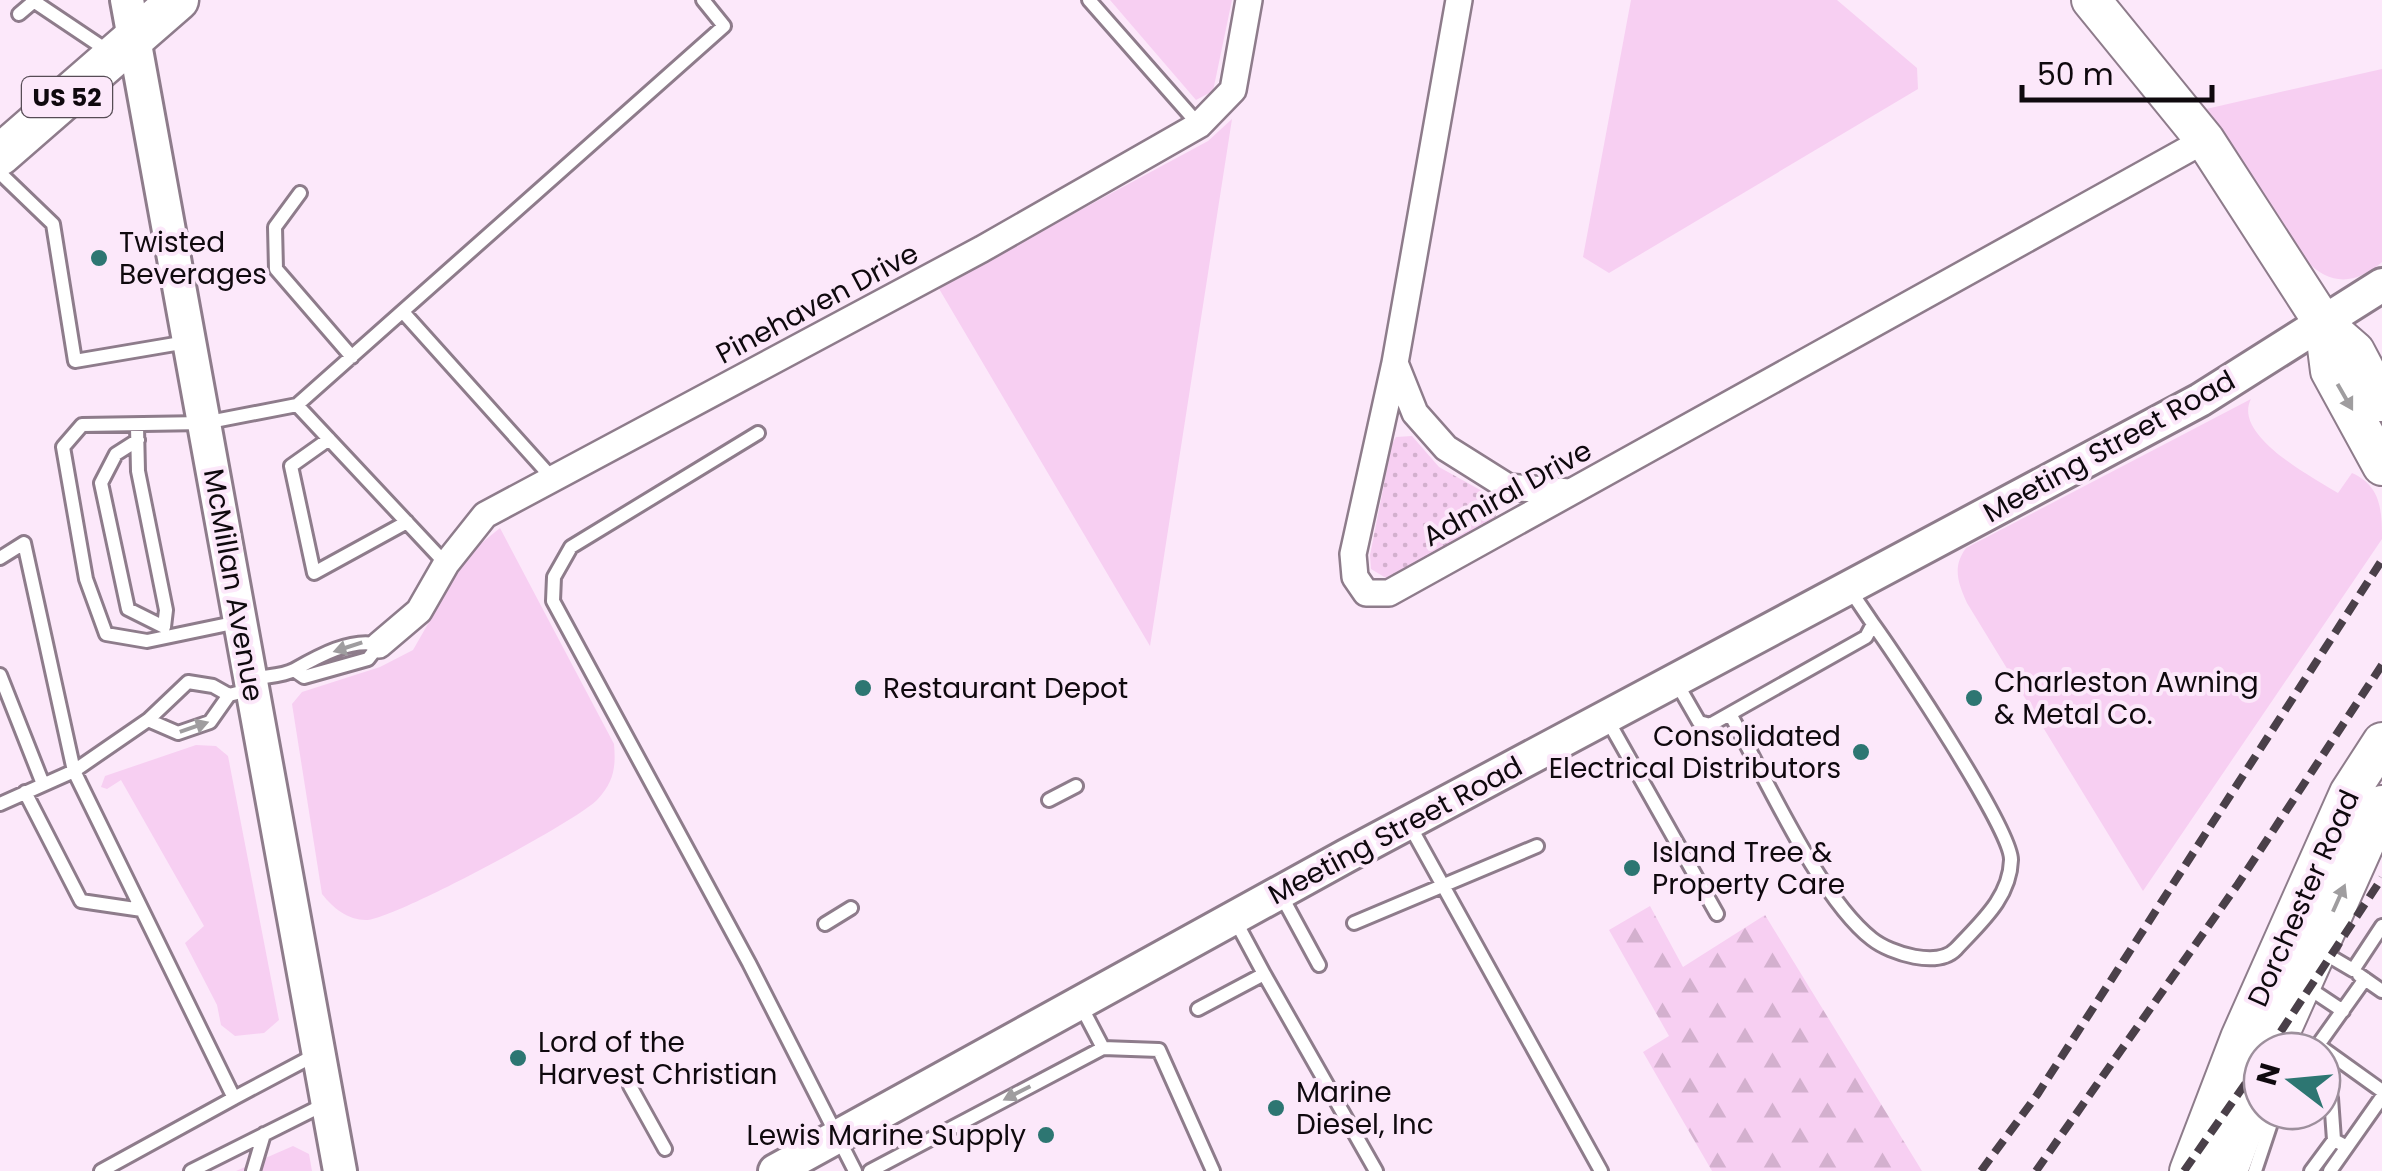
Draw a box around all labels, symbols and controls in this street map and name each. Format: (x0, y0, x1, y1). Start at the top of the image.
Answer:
scale bar (2022, 40, 2212, 102)
text: 50 m (2037, 53, 2114, 96)
road number: US 52 (22, 77, 112, 117)
place label: Twisted Beverages (119, 223, 267, 294)
street label: Pinehaven Drive (709, 234, 925, 373)
marker: Twisted Beverages (88, 247, 110, 269)
street label: Meeting Street Road (1976, 361, 2242, 532)
one-way arrow (2336, 383, 2353, 411)
street label: Admiral Drive (1416, 431, 1599, 556)
street label: McMillan Avenue (194, 466, 273, 704)
one-way arrow (332, 640, 363, 655)
place label: Charleston Awning & Metal Co. (1994, 663, 2259, 734)
place label: Restaurant Depot (883, 669, 1128, 708)
marker: Restaurant Depot (852, 677, 874, 699)
marker: Charleston Awning & Metal Co. (1963, 687, 1985, 709)
place label: Consolidated Electrical Distributors (1549, 717, 1841, 788)
one-way arrow (179, 719, 209, 734)
marker: Consolidated Electrical Distributors (1850, 741, 1872, 763)
street label: Meeting Street Road (1261, 747, 1529, 914)
street label: Dorchester Road (2238, 784, 2369, 1013)
place label: Island Tree & Property Care (1652, 833, 1845, 904)
marker: Island Tree & Property Care (1621, 857, 1643, 879)
one-way arrow (2331, 883, 2348, 912)
place label: Lord of the Harvest Christian (538, 1023, 778, 1094)
north arrow (2242, 1031, 2342, 1131)
marker: Lord of the Harvest Christian (507, 1047, 529, 1069)
text: N (2247, 1059, 2290, 1090)
place label: Marine Diesel, Inc (1296, 1073, 1434, 1144)
one-way arrow (1002, 1084, 1031, 1101)
marker: Marine Diesel, Inc (1265, 1097, 1287, 1119)
place label: Lewis Marine Supply (747, 1116, 1026, 1155)
marker: Lewis Marine Supply (1035, 1124, 1057, 1146)

